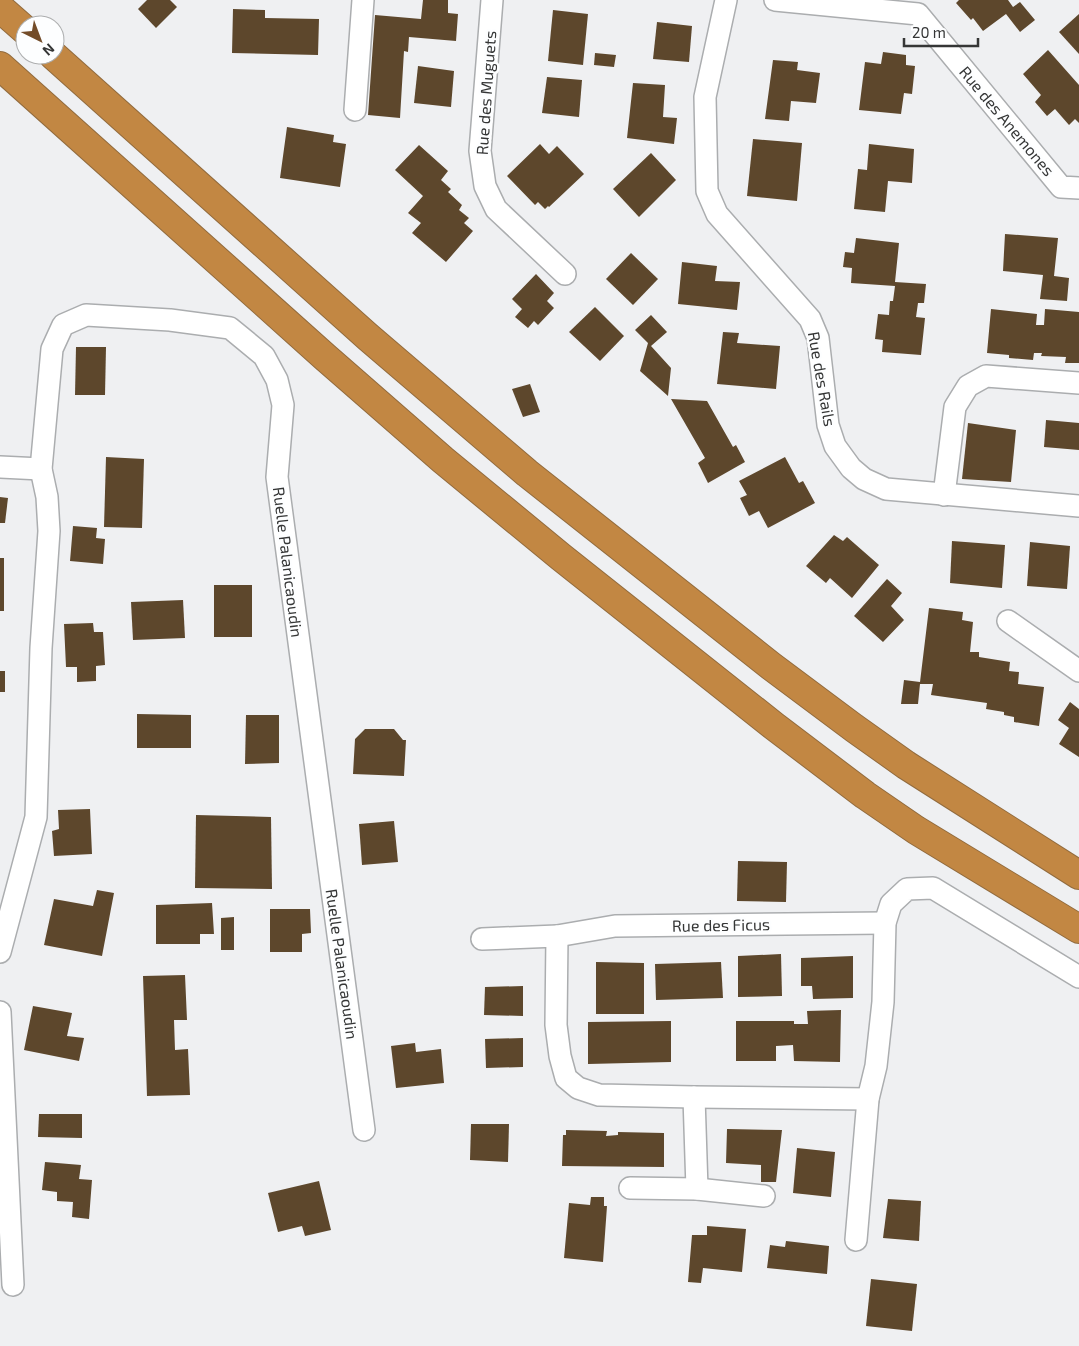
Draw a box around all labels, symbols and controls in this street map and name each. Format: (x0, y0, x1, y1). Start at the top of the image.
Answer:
north arrow (15, 15, 65, 65)
scale bar (904, 15, 978, 47)
text: 20 m (912, 23, 946, 41)
street label: Rue des Muguets (472, 30, 499, 156)
text: N (40, 40, 58, 60)
street label: Rue des Anemones (956, 62, 1059, 179)
street label: Rue des Rails (805, 330, 840, 428)
street label: Ruelle Palanicaoudin (270, 486, 307, 638)
street label: Ruelle Palanicaoudin (323, 888, 362, 1040)
street label: Rue des Ficus (672, 914, 770, 935)

